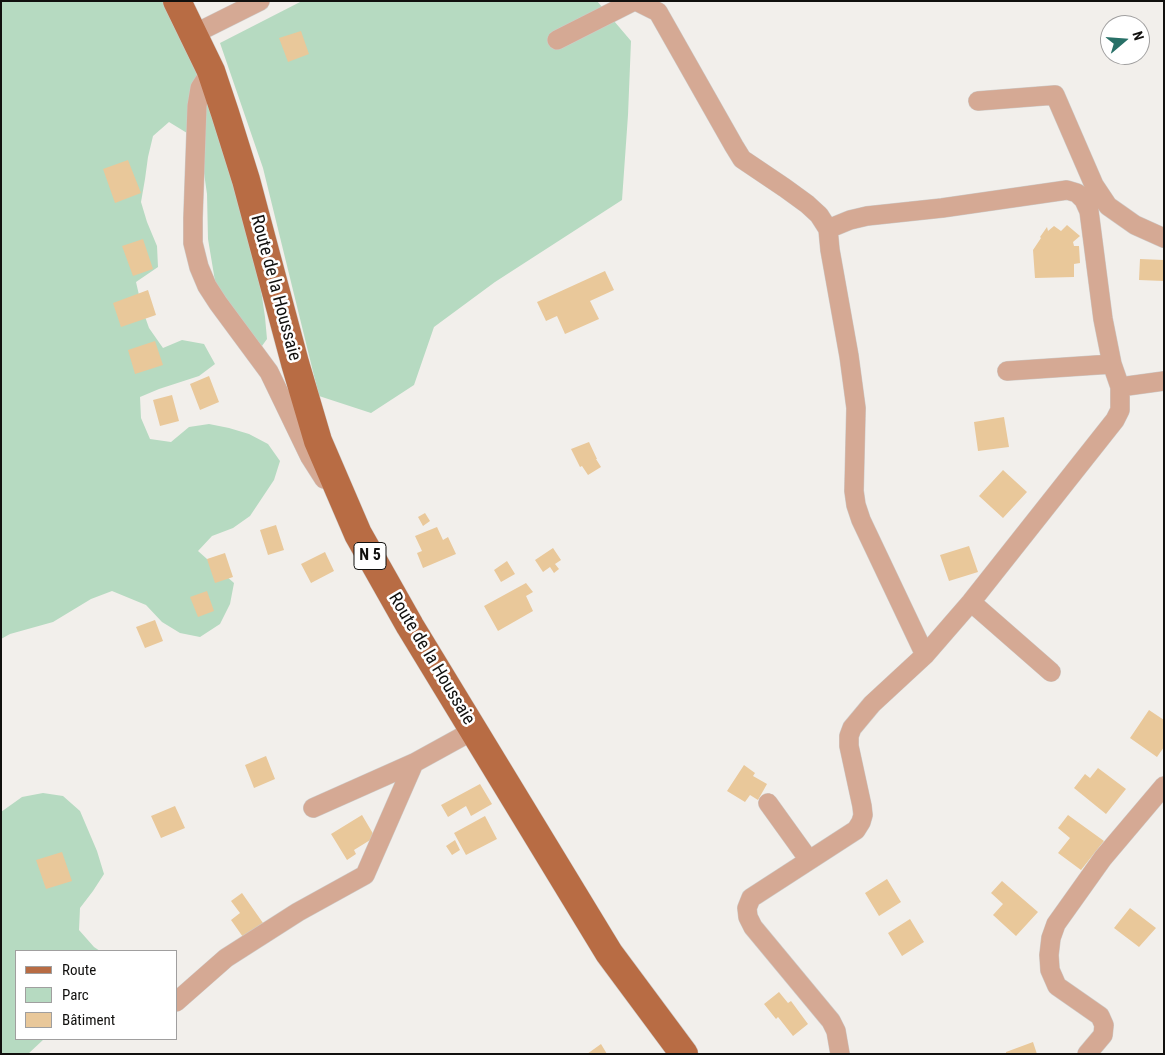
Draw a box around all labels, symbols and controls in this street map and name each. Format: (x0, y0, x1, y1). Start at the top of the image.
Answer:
north arrow (1100, 15, 1150, 65)
text: N (1129, 29, 1147, 42)
street label: Route de la Houssaie (245, 213, 305, 363)
road number: N 5 (354, 542, 386, 570)
street label: Route de la Houssaie (383, 589, 479, 729)
legend (15, 950, 178, 1040)
text: Route (62, 961, 96, 979)
text: Parc (62, 986, 89, 1004)
text: Bâtiment (62, 1011, 115, 1029)

